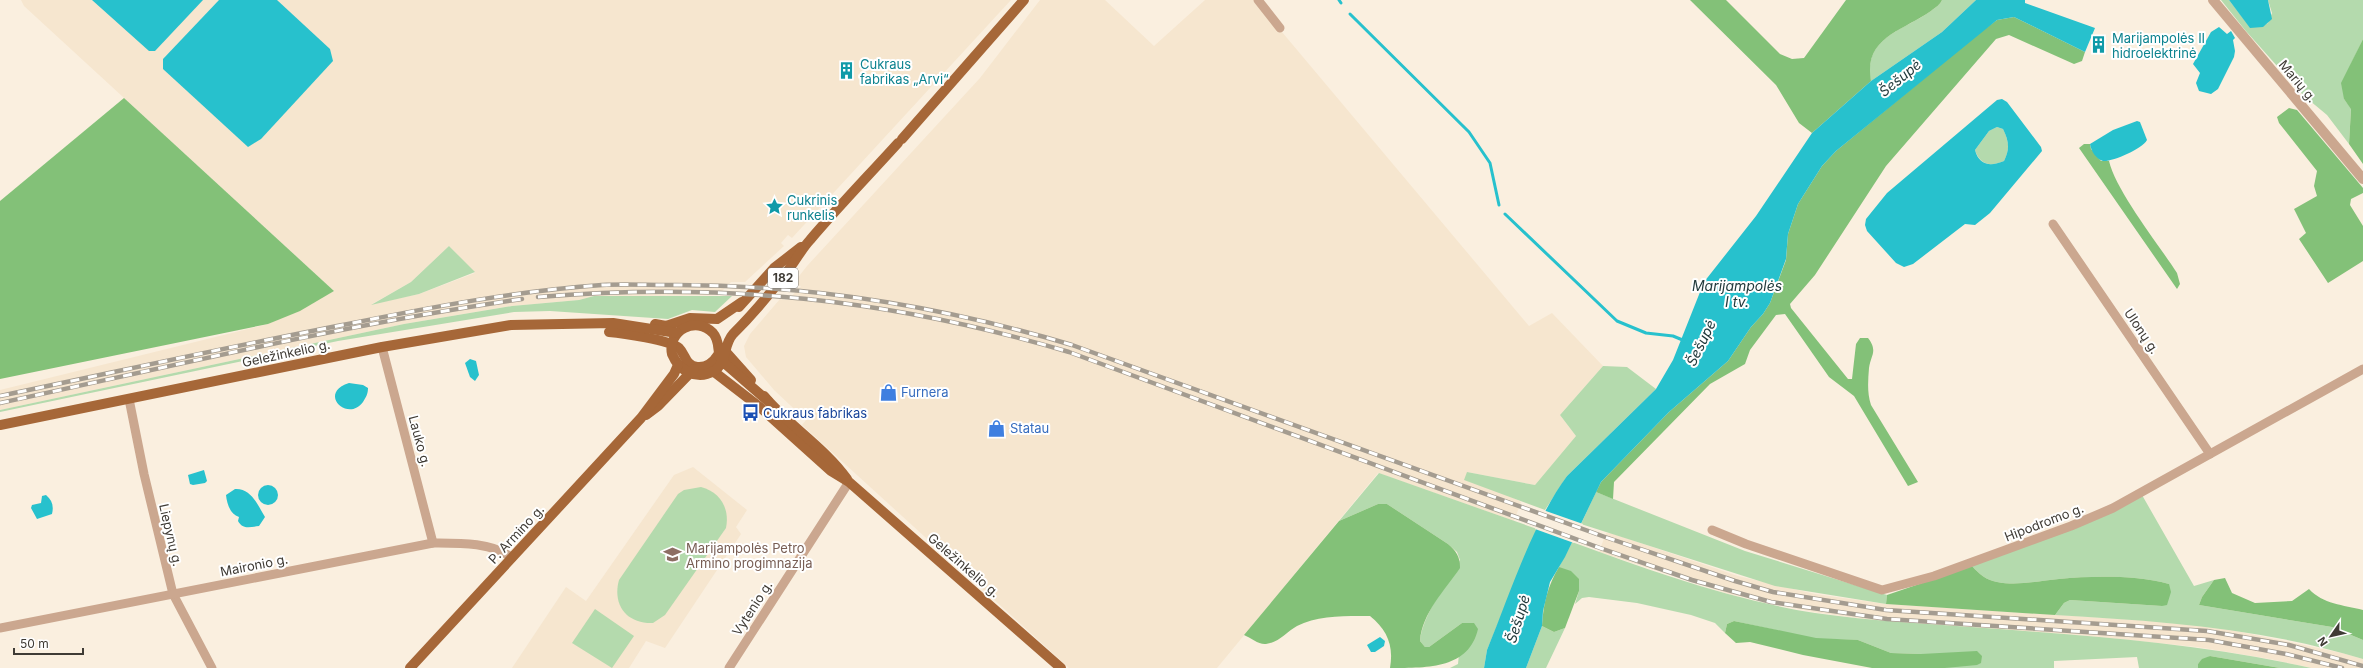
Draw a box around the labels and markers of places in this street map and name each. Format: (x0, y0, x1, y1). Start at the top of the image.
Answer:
place label: Marijampolės II hidroelektrinė (2112, 30, 2205, 61)
building icon: Marijampolės II hidroelektrinė (2089, 35, 2109, 55)
place label: Cukraus fabrikas „Arvi“ (860, 56, 949, 87)
building icon: Cukraus fabrikas „Arvi“ (837, 61, 857, 81)
place label: Cukrinis runkelis (787, 192, 837, 223)
place icon: Cukrinis runkelis (764, 197, 784, 217)
shop icon: Furnera (878, 382, 898, 402)
place label: Furnera (901, 384, 948, 400)
bus stop icon: Cukraus fabrikas (740, 403, 760, 423)
place label: Cukraus fabrikas (763, 405, 867, 421)
shop icon: Statau (987, 418, 1007, 438)
place label: Statau (1010, 420, 1049, 436)
place label: Marijampolės Petro Armino progimnazija (686, 540, 812, 571)
school or university icon: Marijampolės Petro Armino progimnazija (663, 545, 683, 565)

